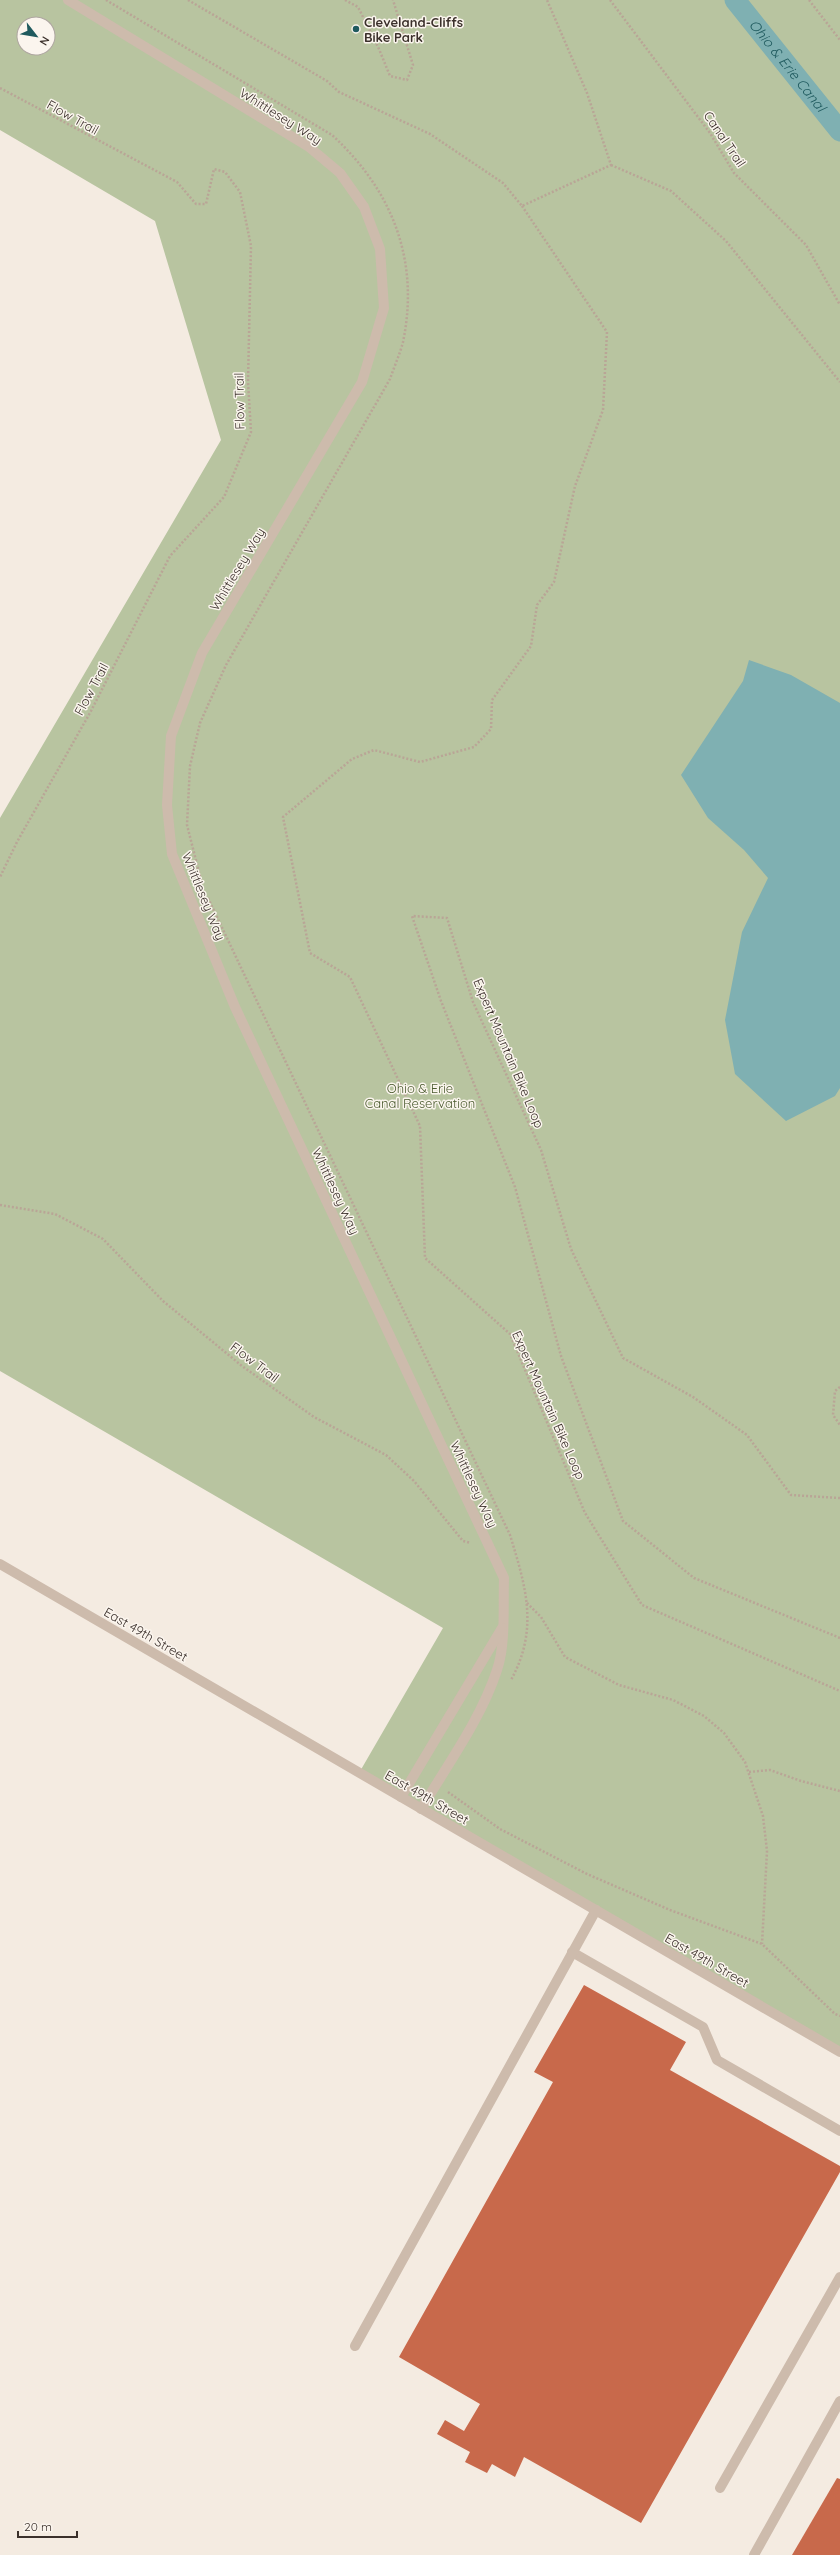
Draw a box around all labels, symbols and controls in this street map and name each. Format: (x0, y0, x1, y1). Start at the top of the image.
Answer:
place label: Cleveland-Cliffs Bike Park (364, 14, 463, 45)
north arrow (16, 16, 56, 56)
water label: Ohio & Erie Canal (745, 16, 831, 117)
marker: Cleveland-Cliffs Bike Park (351, 24, 361, 34)
text: N (36, 34, 53, 48)
street label: Whittlesey Way (237, 84, 325, 148)
street label: Flow Trail (44, 96, 102, 138)
street label: Canal Trail (701, 108, 749, 170)
street label: Flow Trail (231, 372, 247, 430)
street label: Whittlesey Way (206, 525, 268, 613)
street label: Flow Trail (71, 660, 111, 718)
street label: Whittlesey Way (179, 850, 229, 942)
street label: Expert Mountain Bike Loop (470, 976, 548, 1130)
park label: Ohio & Erie Canal Reservation (365, 1080, 475, 1111)
street label: Whittlesey Way (309, 1145, 363, 1237)
street label: Expert Mountain Bike Loop (509, 1328, 589, 1482)
street label: Flow Trail (227, 1338, 283, 1386)
street label: Whittlesey Way (447, 1438, 501, 1530)
street label: East 49th Street (101, 1604, 191, 1664)
street label: East 49th Street (382, 1767, 472, 1827)
street label: East 49th Street (662, 1930, 752, 1990)
scale bar (18, 2513, 77, 2539)
text: 20 m (24, 2519, 52, 2534)

